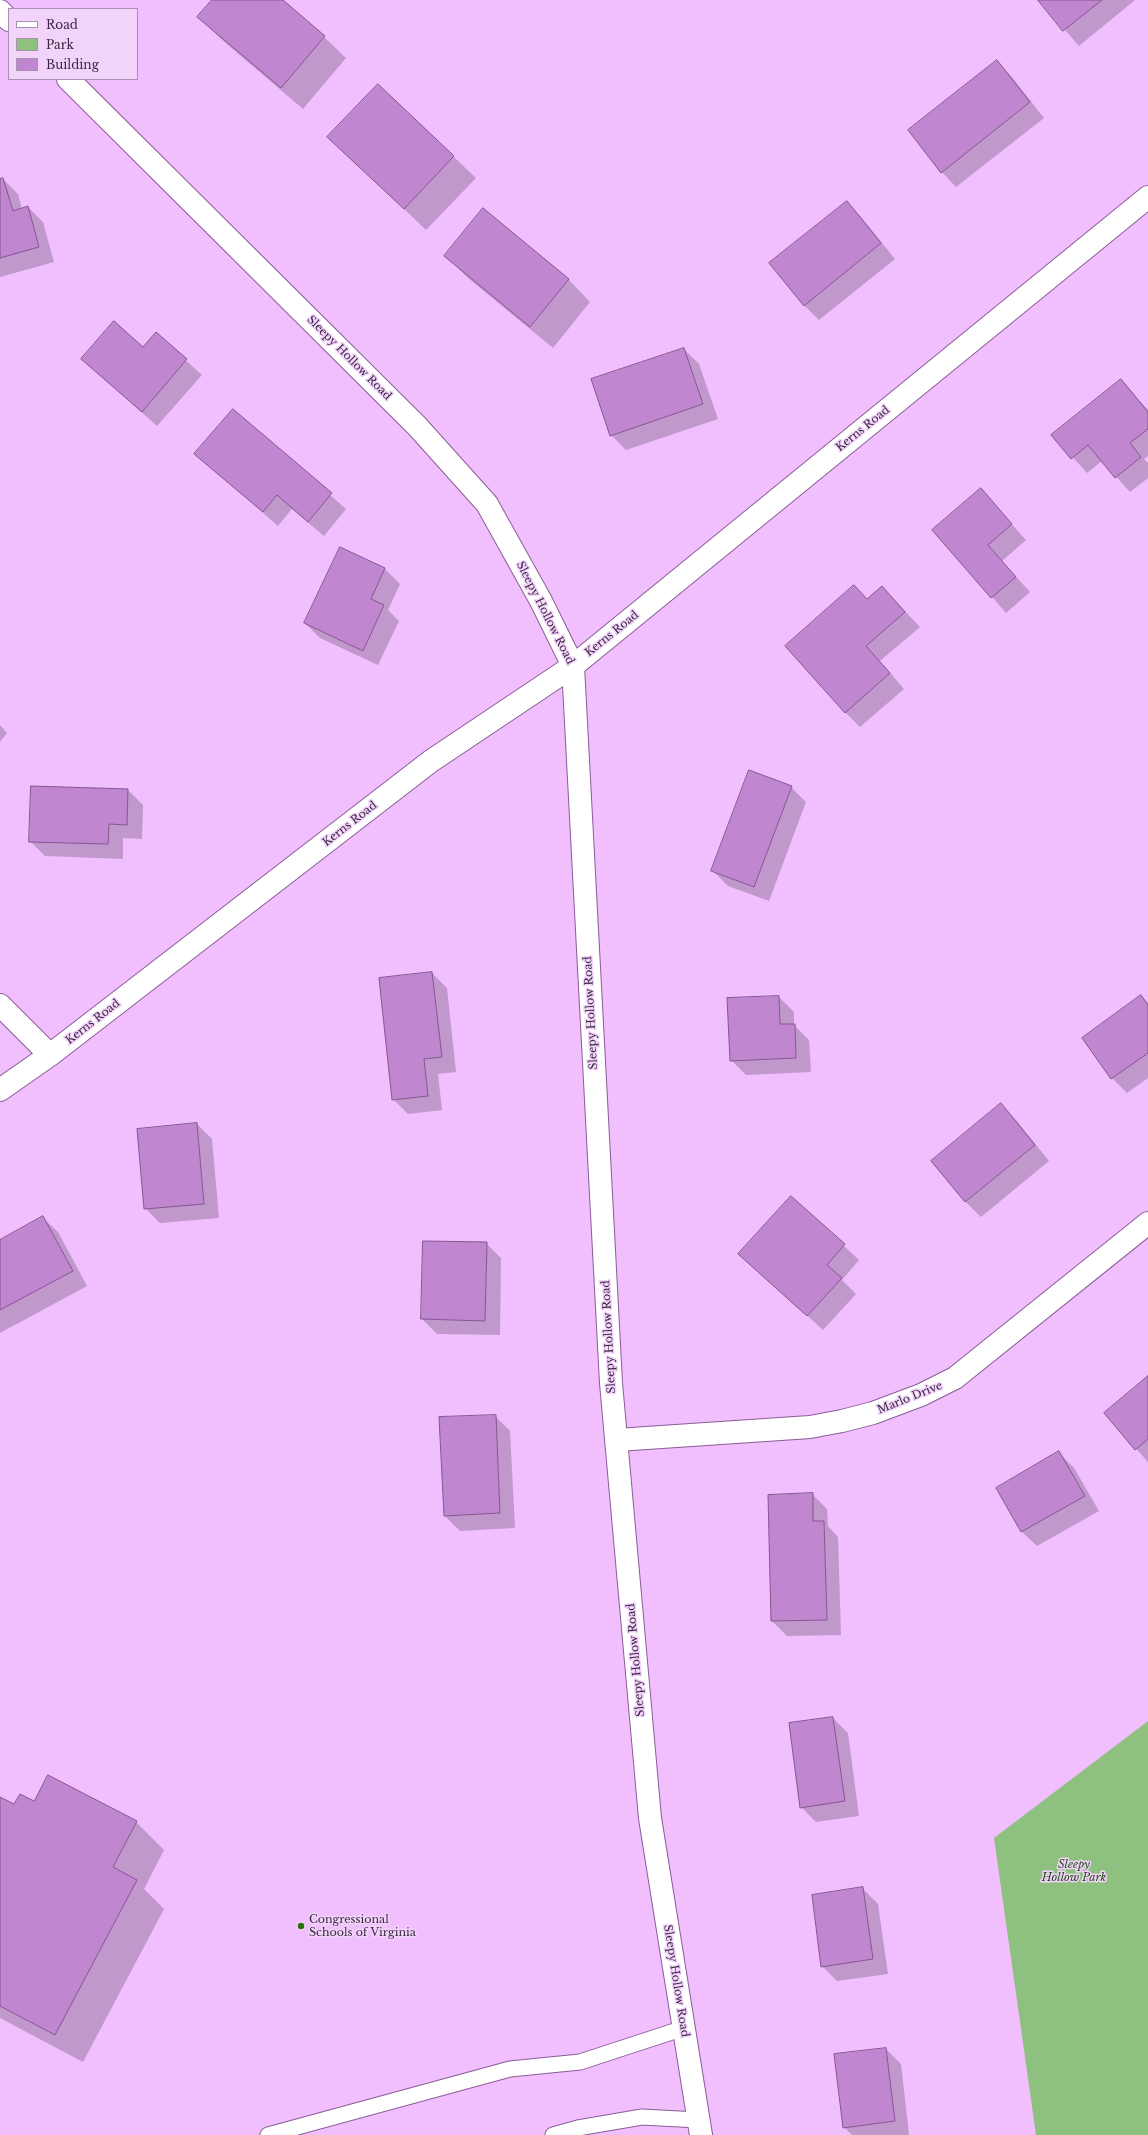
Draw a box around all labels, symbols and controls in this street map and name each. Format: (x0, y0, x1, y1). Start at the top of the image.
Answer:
legend (8, 8, 138, 80)
text: Road (46, 17, 78, 32)
text: Park (46, 37, 74, 52)
text: Building (46, 57, 99, 72)
street label: Sleepy Hollow Road (304, 313, 394, 403)
street label: Kerns Road (834, 403, 892, 455)
street label: Sleepy Hollow Road (513, 559, 577, 667)
street label: Kerns Road (583, 608, 641, 660)
street label: Kerns Road (320, 799, 380, 849)
street label: Sleepy Hollow Road (581, 956, 601, 1070)
street label: Kerns Road (63, 997, 123, 1047)
street label: Sleepy Hollow Road (599, 1280, 619, 1394)
street label: Marlo Drive (876, 1379, 944, 1417)
street label: Sleepy Hollow Road (624, 1603, 648, 1717)
park label: Sleepy Hollow Park (1042, 1858, 1106, 1884)
place label: Congressional Schools of Virginia (309, 1913, 416, 1939)
marker: Congressional Schools of Virginia (296, 1921, 306, 1931)
street label: Sleepy Hollow Road (661, 1924, 691, 2038)

